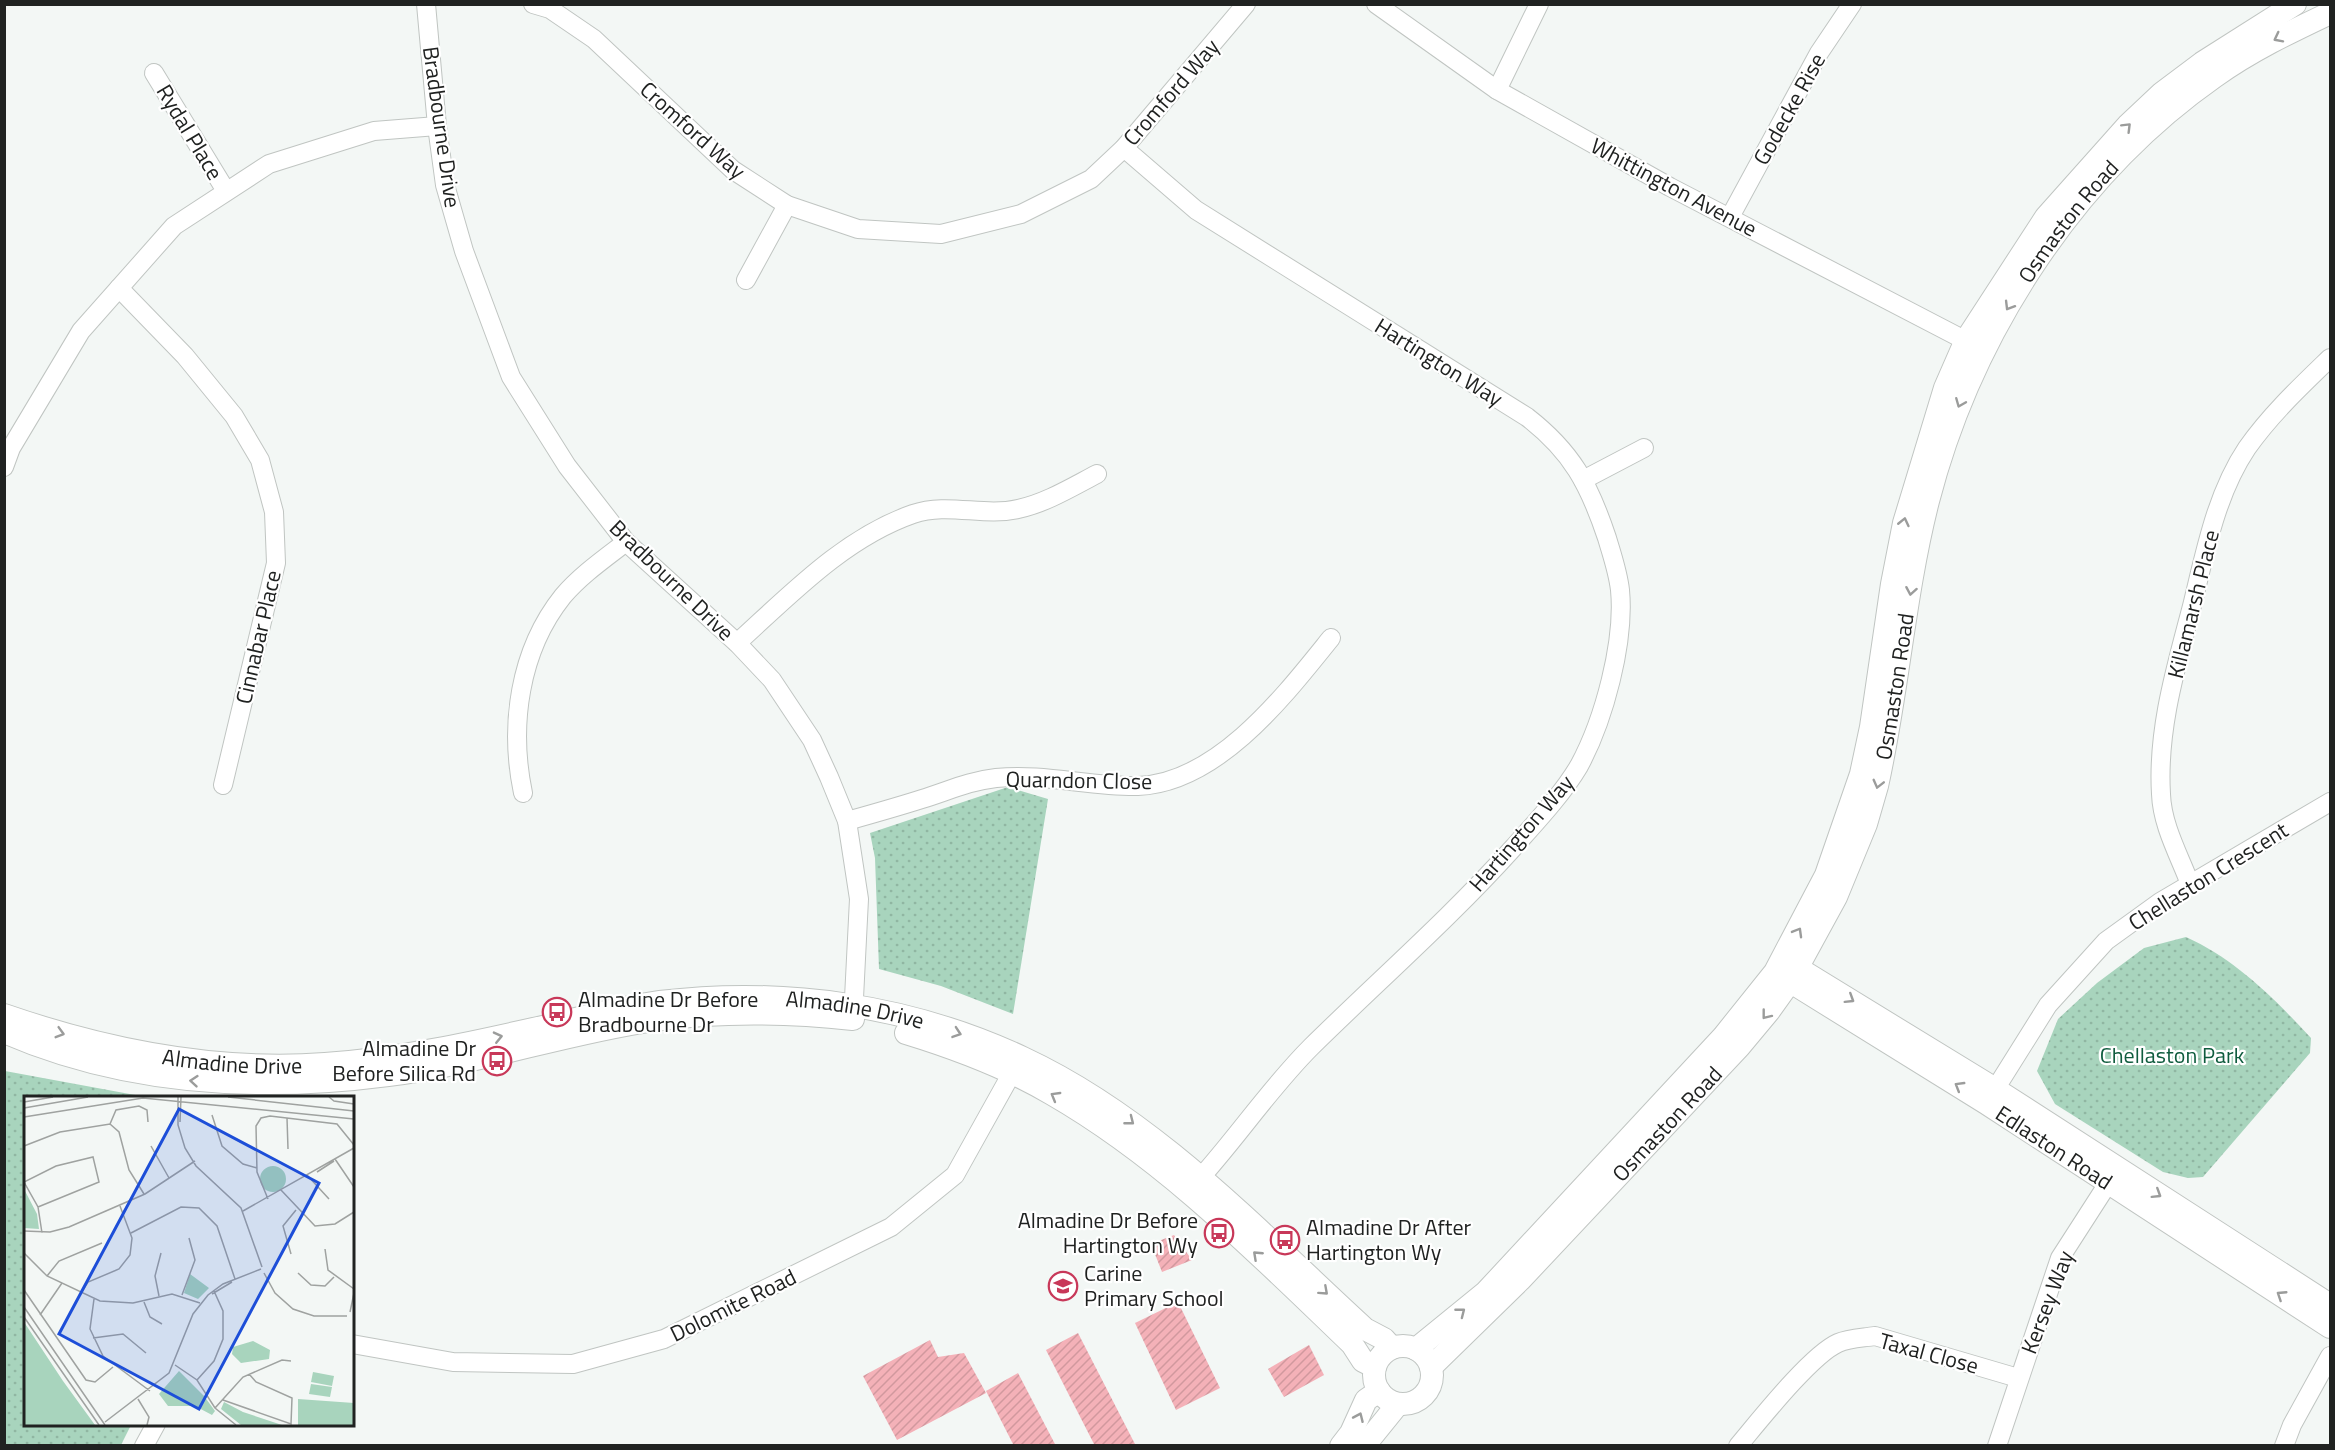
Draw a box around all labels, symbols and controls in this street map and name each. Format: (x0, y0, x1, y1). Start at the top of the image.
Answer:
street label: Cromford Way (1115, 31, 1228, 153)
one-way arrow (2273, 31, 2284, 43)
street label: Bradbourne Drive (414, 44, 470, 210)
street label: Godecke Rise (1744, 47, 1834, 171)
street label: Cromford Way (632, 73, 754, 187)
street label: Rydal Place (148, 78, 232, 186)
one-way arrow (2120, 123, 2131, 134)
street label: Whittington Avenue (1585, 129, 1763, 245)
street label: Osmaston Road (2009, 152, 2127, 290)
one-way arrow (2005, 300, 2016, 310)
street label: Hartington Way (1368, 309, 1510, 415)
one-way arrow (1955, 397, 1967, 408)
street label: Bradbourne Drive (602, 511, 742, 649)
one-way arrow (1897, 517, 1910, 527)
street label: Killamarsh Place (2158, 526, 2228, 682)
street label: Cinnabar Place (226, 567, 290, 707)
one-way arrow (1905, 587, 1917, 596)
street label: Osmaston Road (1866, 611, 1923, 763)
street label: Quarndon Close (1005, 762, 1153, 798)
street label: Hartington Way (1460, 767, 1582, 899)
one-way arrow (1872, 778, 1885, 788)
street label: Chellaston Crescent (2121, 813, 2295, 939)
one-way arrow (1791, 928, 1802, 938)
street label: Almadine Drive (785, 981, 928, 1038)
place label: Almadine Dr Before Bradbourne Dr (578, 982, 758, 1041)
one-way arrow (1844, 992, 1854, 1004)
bus stop icon: Almadine Dr Before Bradbourne Dr (541, 996, 573, 1028)
one-way arrow (1763, 1008, 1774, 1019)
one-way arrow (54, 1026, 65, 1038)
one-way arrow (951, 1026, 962, 1039)
place label: Almadine Dr Before Silica Rd (332, 1031, 476, 1090)
one-way arrow (492, 1031, 502, 1044)
park label: Chellaston Park (2100, 1038, 2245, 1072)
street label: Almadine Drive (160, 1039, 303, 1083)
bus stop icon: Almadine Dr Before Silica Rd (481, 1045, 513, 1077)
street label: Osmaston Road (1604, 1058, 1730, 1189)
one-way arrow (189, 1075, 199, 1088)
one-way arrow (1955, 1082, 1965, 1094)
one-way arrow (1051, 1092, 1061, 1103)
inset map (24, 1096, 354, 1426)
street label: Edlaston Road (1989, 1097, 2119, 1198)
one-way arrow (1123, 1114, 1134, 1125)
one-way arrow (2151, 1186, 2161, 1198)
place label: Almadine Dr Before Hartington Wy (1018, 1203, 1198, 1262)
place label: Almadine Dr After Hartington Wy (1306, 1210, 1472, 1269)
bus stop icon: Almadine Dr Before Hartington Wy (1203, 1217, 1235, 1249)
bus stop icon: Almadine Dr After Hartington Wy (1269, 1224, 1301, 1256)
street label: Kersey Way (2012, 1245, 2082, 1359)
one-way arrow (1253, 1251, 1264, 1262)
place label: Carine Primary School (1084, 1256, 1224, 1315)
street label: Dolomite Road (664, 1260, 802, 1350)
school or university icon: Carine Primary School (1047, 1270, 1079, 1302)
one-way arrow (1317, 1284, 1328, 1295)
one-way arrow (2277, 1291, 2288, 1302)
one-way arrow (1454, 1309, 1465, 1320)
street label: Taxal Close (1876, 1323, 1982, 1383)
one-way arrow (1351, 1412, 1363, 1423)

